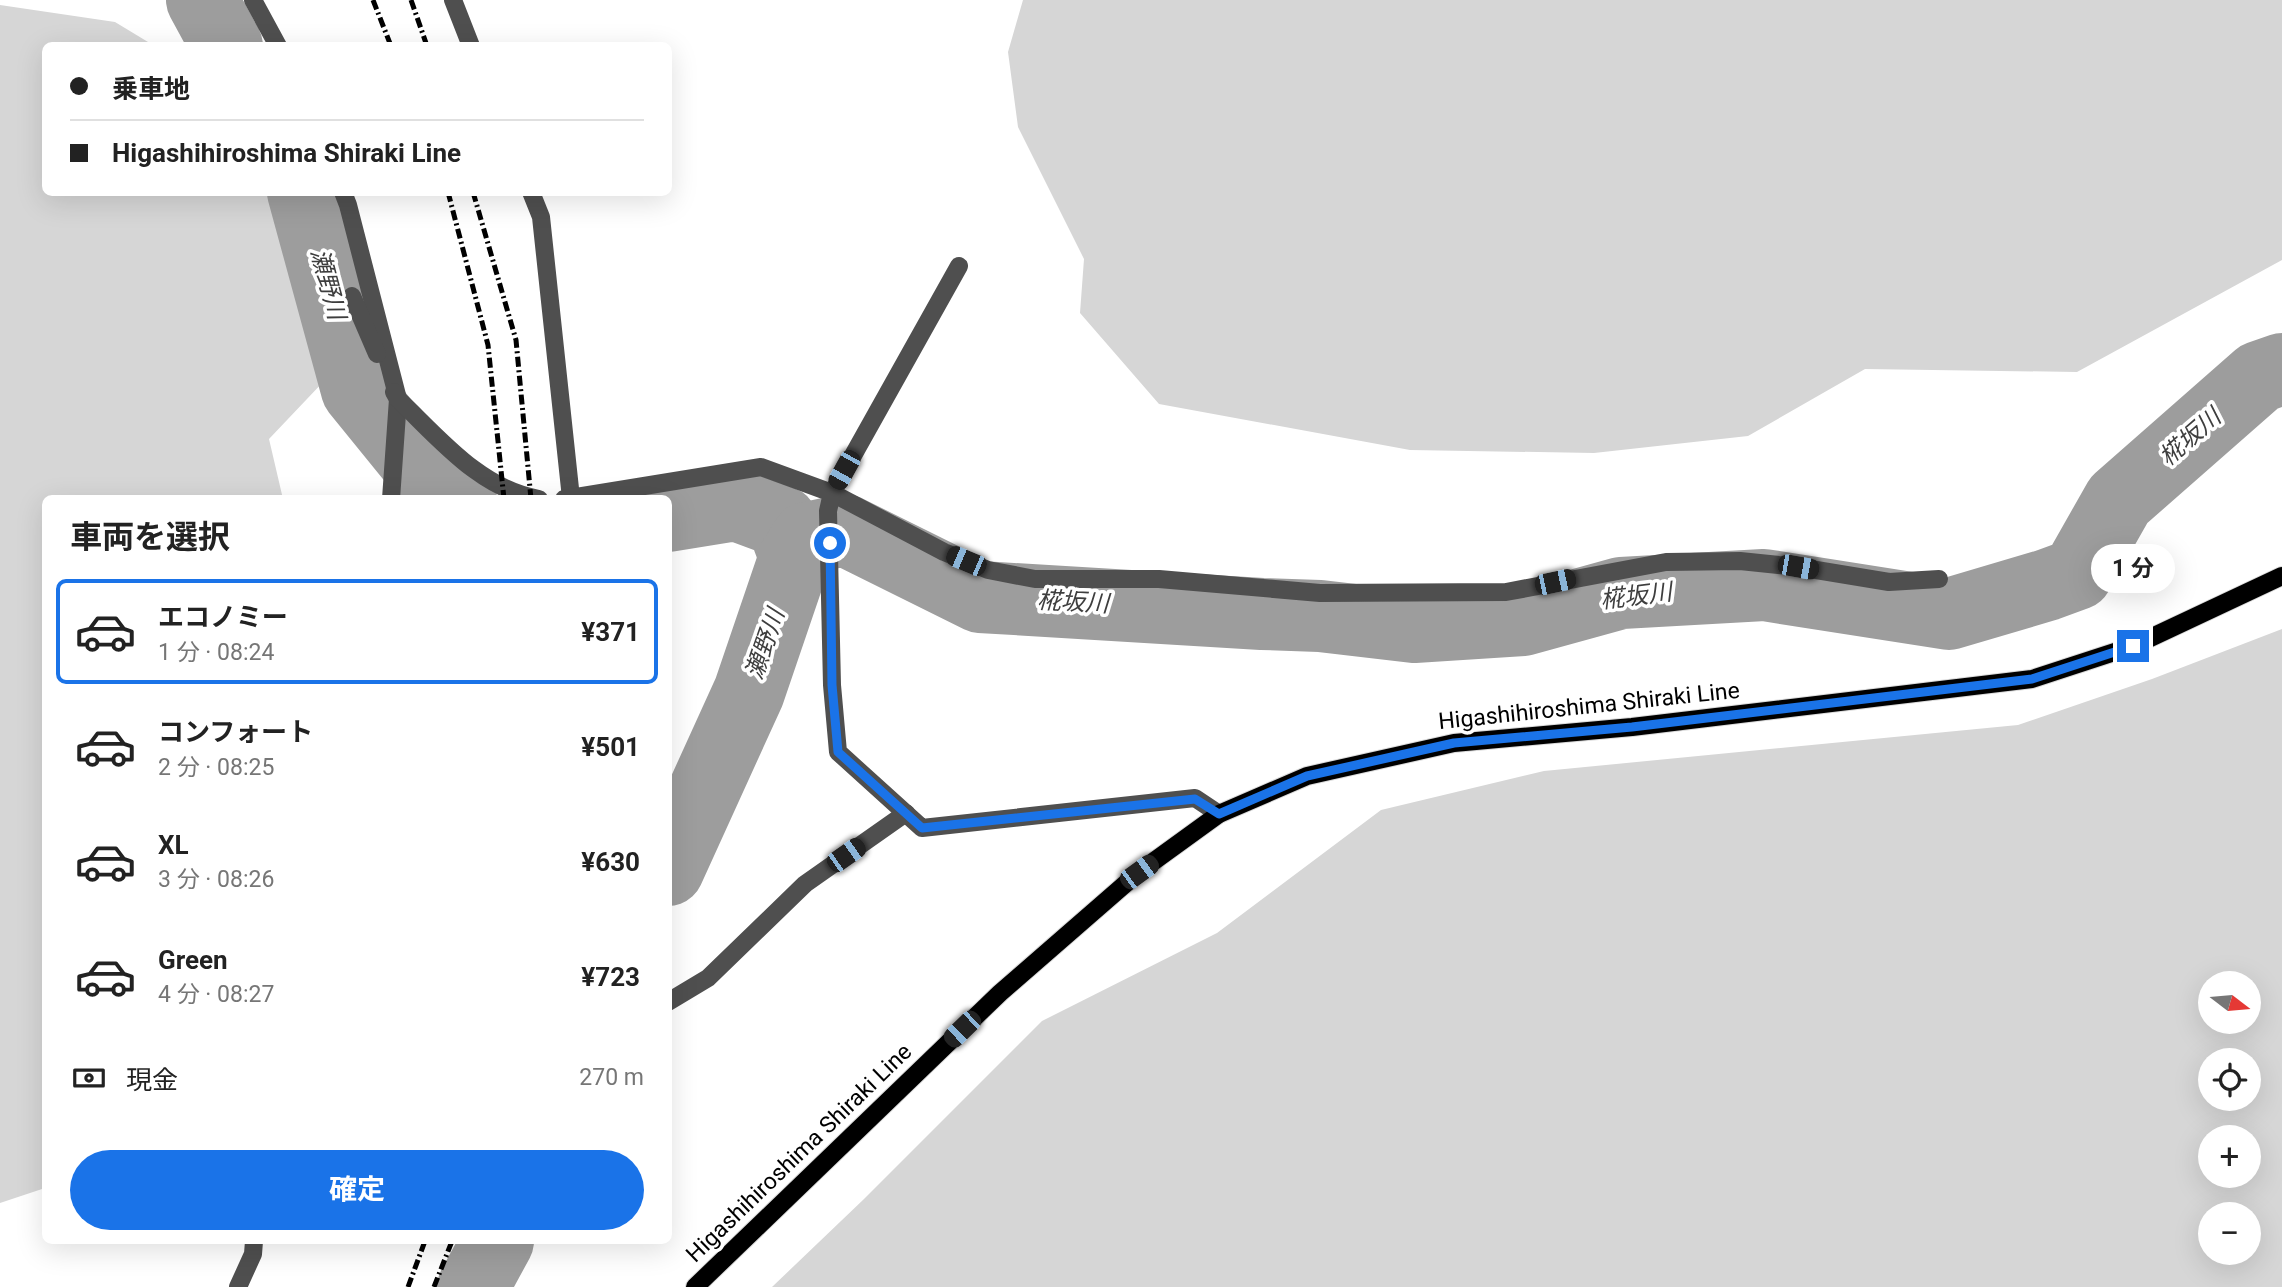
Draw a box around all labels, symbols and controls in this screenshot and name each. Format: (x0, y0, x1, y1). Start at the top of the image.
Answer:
text: 乗車地 (112, 74, 190, 104)
text: Higashihiroshima Shiraki Line (112, 138, 461, 168)
water label: 瀬野川 (305, 246, 352, 325)
water label: 椛坂川 (2154, 401, 2229, 471)
car (825, 447, 864, 493)
text: 車両を選択 (70, 518, 230, 556)
route start (814, 527, 846, 559)
car (943, 543, 990, 579)
callout: 1 分 (2091, 544, 2175, 594)
car (1776, 553, 1821, 581)
text: 1 分 (2112, 555, 2154, 582)
car (1533, 567, 1578, 597)
water label: 椛坂川 (1599, 577, 1676, 614)
water label: 椛坂川 (1036, 586, 1113, 618)
icon: car (74, 600, 137, 663)
text: エコノミー (158, 602, 288, 632)
water label: 瀬野川 (740, 603, 791, 683)
text: ¥371 (581, 617, 640, 647)
route end (2117, 630, 2149, 662)
text: 1 分 · 08:24 (158, 639, 274, 666)
street label: Higashihiroshima Shiraki Line (1437, 677, 1741, 735)
icon: car (74, 715, 137, 778)
text: コンフォート (158, 717, 313, 747)
text: ¥501 (581, 732, 640, 762)
text: 2 分 · 08:25 (158, 754, 274, 781)
icon: car (74, 830, 137, 893)
text: XL (158, 830, 189, 860)
car (823, 834, 870, 876)
text: ¥630 (581, 847, 640, 877)
car (1116, 851, 1163, 893)
text: 3 分 · 08:26 (158, 866, 274, 893)
icon: car (74, 945, 137, 1008)
text: Green (158, 945, 228, 975)
text: ¥723 (581, 962, 640, 992)
north arrow (2198, 971, 2261, 1034)
map controls (2198, 971, 2261, 1265)
text: 4 分 · 08:27 (158, 981, 274, 1008)
car (940, 1007, 985, 1051)
street label: Higashihiroshima Shiraki Line (681, 1038, 917, 1268)
button: locate (2198, 1048, 2261, 1111)
icon: cash (70, 1059, 108, 1097)
text: 270 m (579, 1064, 644, 1091)
text: 現金 (126, 1065, 178, 1095)
button: + (2198, 1125, 2261, 1188)
button: 確定 (70, 1150, 644, 1230)
button: − (2198, 1202, 2261, 1265)

